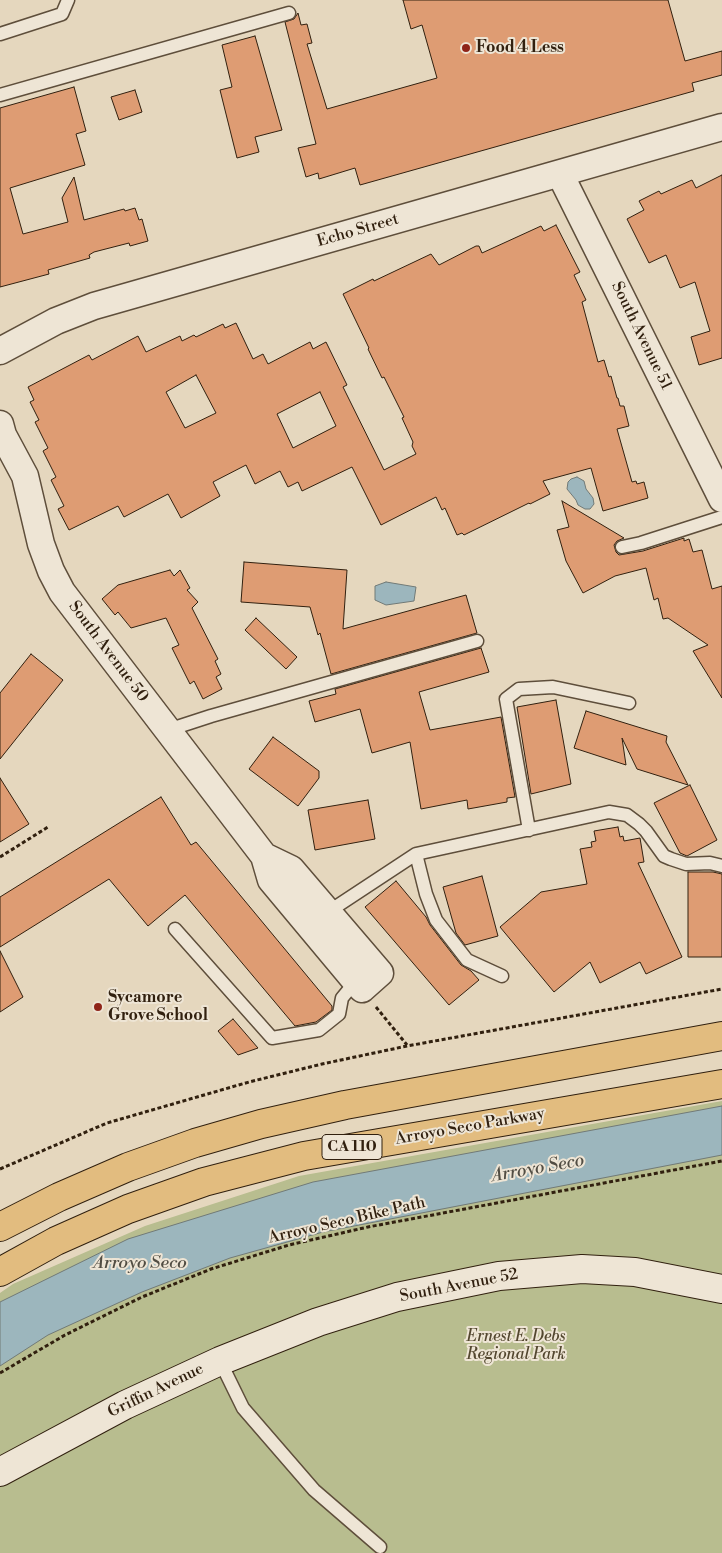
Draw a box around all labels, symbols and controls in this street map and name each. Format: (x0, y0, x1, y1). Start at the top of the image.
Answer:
place label: Food 4 Less (476, 38, 564, 58)
marker: Food 4 Less (460, 42, 472, 54)
street label: Echo Street (315, 210, 401, 252)
street label: South Avenue 51 (607, 279, 675, 393)
street label: South Avenue 50 (64, 598, 152, 706)
place label: Sycamore Grove School (108, 988, 208, 1026)
marker: Sycamore Grove School (92, 1001, 104, 1013)
street label: Arroyo Seco Parkway (394, 1104, 546, 1150)
road number: CA 110 (322, 1134, 382, 1160)
water label: Arroyo Seco (490, 1150, 586, 1188)
street label: Arroyo Seco Bike Path (267, 1194, 427, 1248)
water label: Arroyo Seco (93, 1253, 187, 1275)
street label: South Avenue 52 (398, 1265, 520, 1307)
park label: Ernest E. Debs Regional Park (466, 1327, 566, 1365)
street label: Griffin Avenue (105, 1360, 207, 1422)

